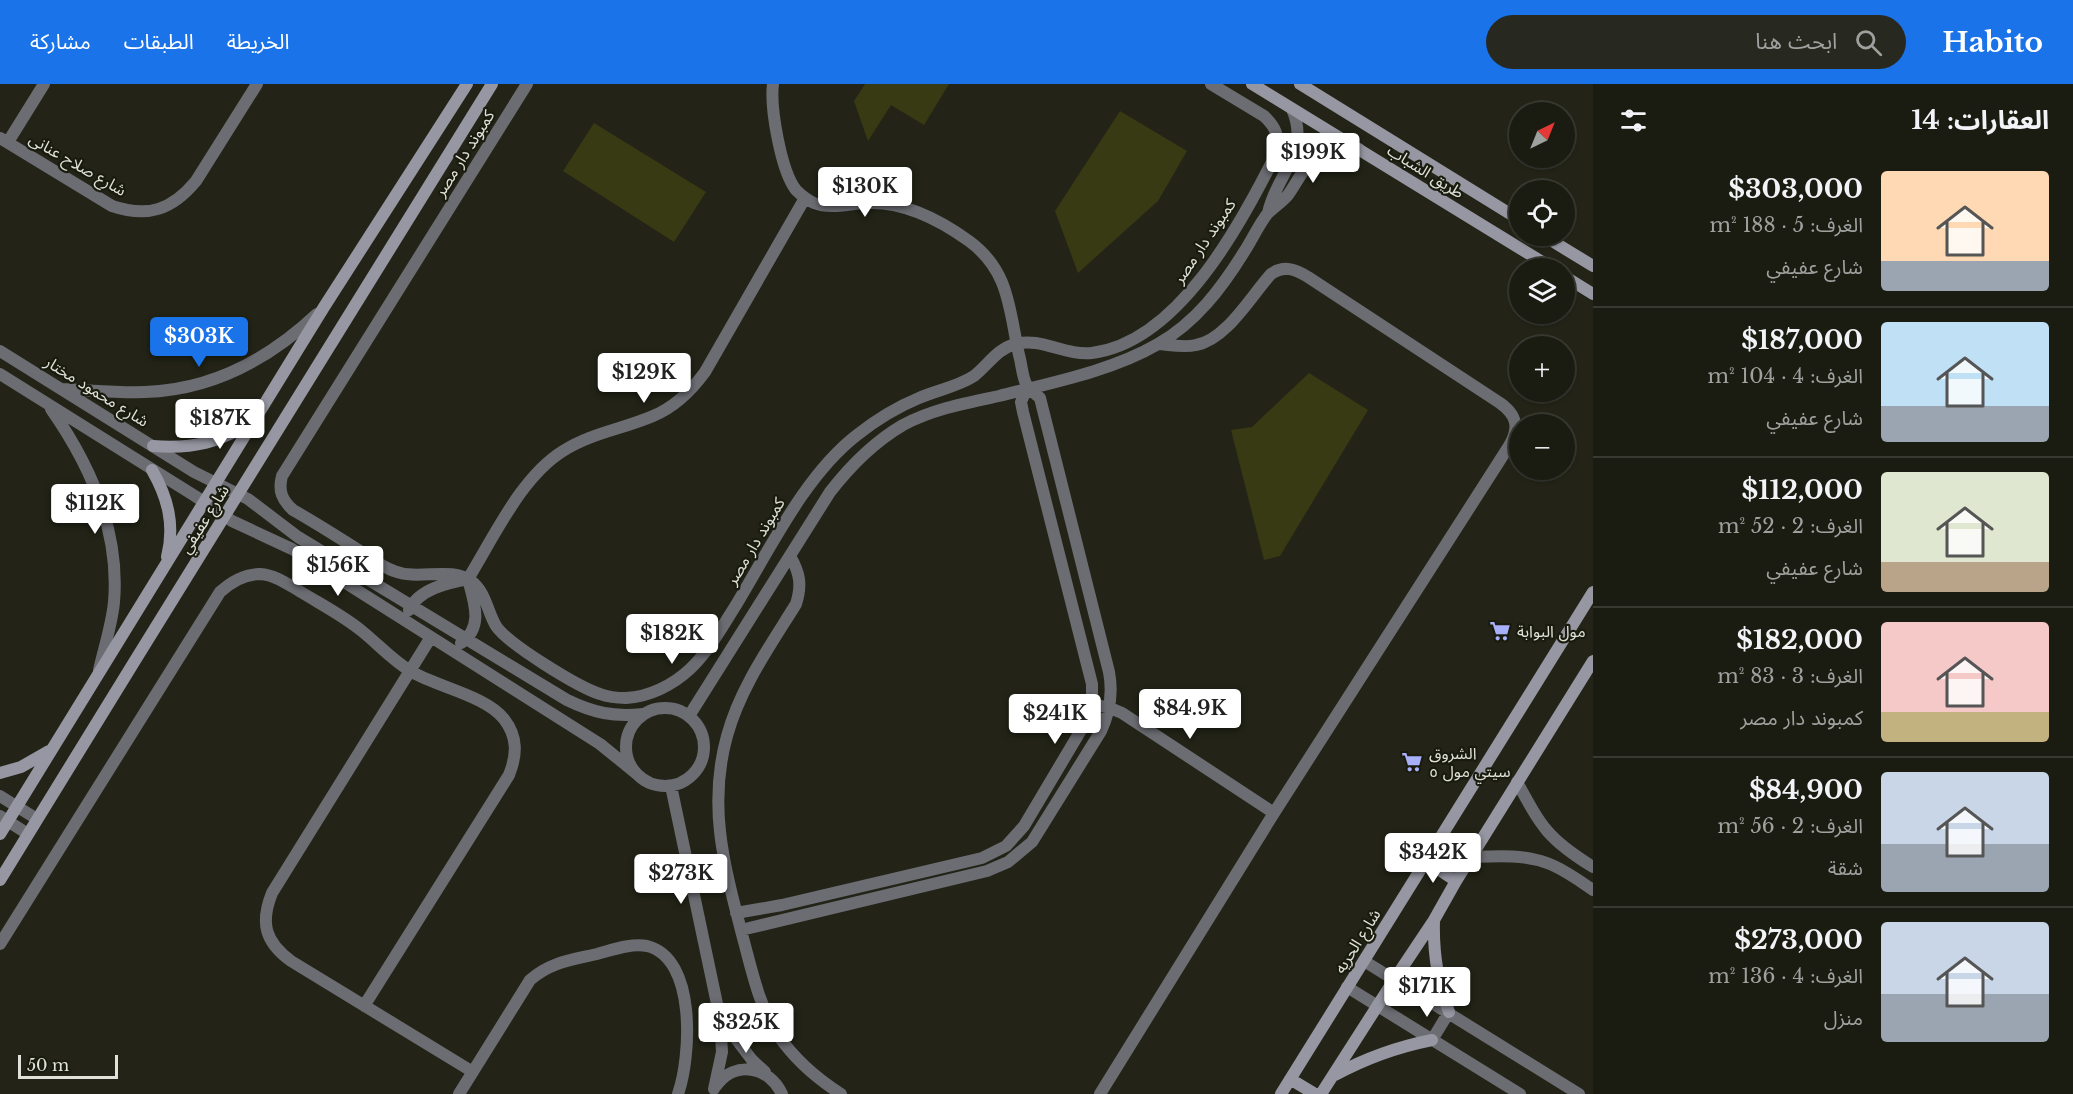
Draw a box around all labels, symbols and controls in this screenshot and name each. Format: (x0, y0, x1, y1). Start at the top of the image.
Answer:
search box (1486, 15, 1906, 69)
text: Habito (1942, 25, 2043, 60)
icon: search (1852, 26, 1885, 59)
text: ابحث هنا (1755, 28, 1837, 55)
text: مشاركة (30, 29, 91, 55)
text: الطبقات (124, 29, 194, 55)
text: الخريطة (227, 29, 290, 55)
north arrow (1509, 102, 1575, 168)
map controls (1509, 102, 1575, 480)
icon: filters (1617, 104, 1650, 137)
text: العقارات: 14 (1911, 104, 2049, 136)
street label: كمبوند دار مصر (429, 106, 499, 201)
street label: شارع صلاح عنانى (24, 128, 130, 202)
pin: $199K (1271, 133, 1355, 184)
text: $199K (1281, 140, 1346, 164)
street label: طريق الشباب (1383, 140, 1468, 203)
pin: $130K (823, 167, 907, 218)
text: $303,000 (1728, 173, 1863, 205)
text: $130K (832, 174, 898, 198)
button: locate (1509, 180, 1575, 246)
street label: كمبوند دار مصر (1168, 194, 1240, 288)
icon: home (1929, 195, 2001, 267)
text: الغرف: 5 · 188 m² (1710, 213, 1863, 237)
text: شارع عفيفي (1766, 255, 1863, 279)
button: layers (1509, 258, 1575, 324)
pin: $303K (157, 317, 241, 368)
text: $303K (164, 324, 234, 348)
text: $187,000 (1741, 324, 1863, 356)
button: + (1509, 336, 1575, 402)
icon: home (1929, 346, 2001, 418)
street label: شارع محمود مختار (39, 351, 153, 433)
pin: $129K (602, 353, 686, 404)
text: $129K (612, 360, 676, 384)
text: الغرف: 4 · 104 m² (1707, 364, 1863, 388)
pin: $187K (178, 399, 262, 450)
text: $187K (189, 406, 251, 430)
text: شارع عفيفي (1766, 406, 1863, 430)
button: − (1509, 414, 1575, 480)
text: $112,000 (1741, 474, 1863, 506)
street label: شارع عفيفي (175, 481, 236, 559)
pin: $112K (53, 484, 137, 535)
text: $112K (65, 491, 125, 515)
street label: كمبوند دار مصر (721, 493, 789, 589)
icon: home (1929, 496, 2001, 568)
text: الغرف: 2 · 52 m² (1718, 514, 1863, 538)
pin: $156K (296, 546, 380, 597)
text: $156K (306, 553, 370, 577)
text: شارع عفيفي (1766, 556, 1863, 580)
pin: $182K (630, 614, 714, 665)
supermarket icon: مول البوابة (1488, 619, 1512, 643)
text: $182K (640, 621, 704, 645)
place label: مول البوابة (1517, 621, 1586, 642)
text: $182,000 (1736, 624, 1863, 656)
icon: home (1929, 646, 2001, 718)
text: الغرف: 3 · 83 m² (1717, 664, 1863, 688)
pin: $84.9K (1141, 689, 1239, 740)
pin: $241K (1013, 694, 1097, 745)
text: $84.9K (1153, 696, 1227, 720)
text: $241K (1023, 701, 1087, 725)
text: كمبوند دار مصر (1740, 706, 1863, 730)
place label: الشروق سيتي مول ٥ (1429, 743, 1511, 784)
supermarket icon: الشروق سيتي مول ٥ (1400, 750, 1424, 774)
text: $84,900 (1749, 774, 1863, 806)
icon: home (1929, 796, 2001, 868)
text: الغرف: 2 · 56 m² (1718, 814, 1863, 838)
pin: $342K (1391, 833, 1475, 884)
text: $342K (1399, 840, 1467, 864)
pin: $273K (639, 854, 723, 905)
text: شقة (1828, 856, 1863, 880)
text: $273K (648, 861, 714, 885)
street label: شارع الحريه (1329, 905, 1387, 979)
text: $273,000 (1734, 924, 1863, 956)
icon: home (1929, 946, 2001, 1018)
text: الغرف: 4 · 136 m² (1708, 964, 1863, 988)
pin: $171K (1385, 967, 1469, 1018)
text: $171K (1398, 974, 1456, 998)
pin: $325K (704, 1003, 788, 1054)
text: منزل (1824, 1006, 1863, 1030)
text: $325K (713, 1010, 779, 1034)
scale bar (18, 1052, 118, 1080)
text: 50 m (27, 1055, 69, 1075)

